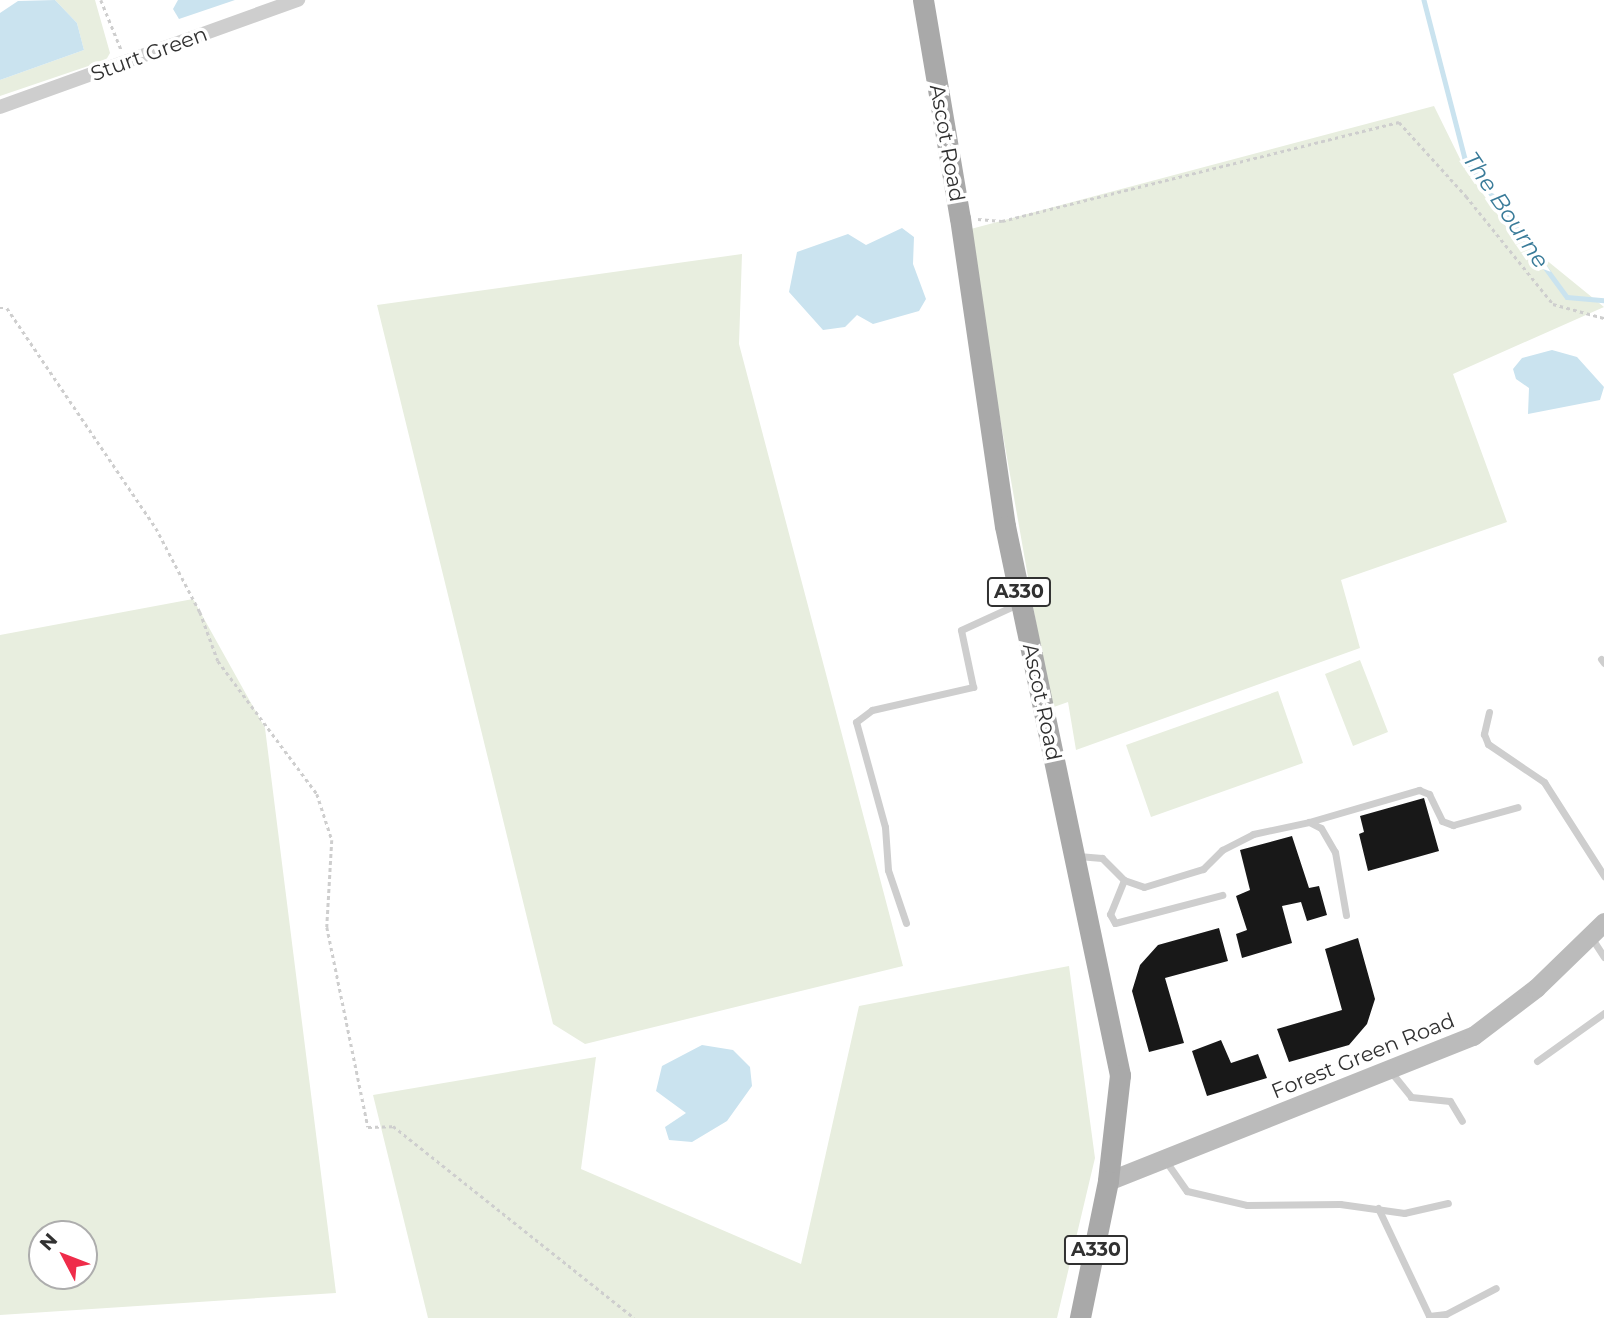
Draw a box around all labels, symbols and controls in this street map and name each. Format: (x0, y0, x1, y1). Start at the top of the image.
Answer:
street label: Sturt Green (87, 21, 211, 87)
street label: Ascot Road (924, 82, 970, 204)
water label: The Bourne (1457, 147, 1555, 273)
road number: A330 (986, 576, 1052, 608)
street label: Ascot Road (1017, 641, 1067, 763)
street label: Forest Green Road (1268, 1008, 1458, 1104)
north arrow (28, 1220, 98, 1290)
text: N (35, 1229, 62, 1255)
road number: A330 (1063, 1234, 1129, 1266)

